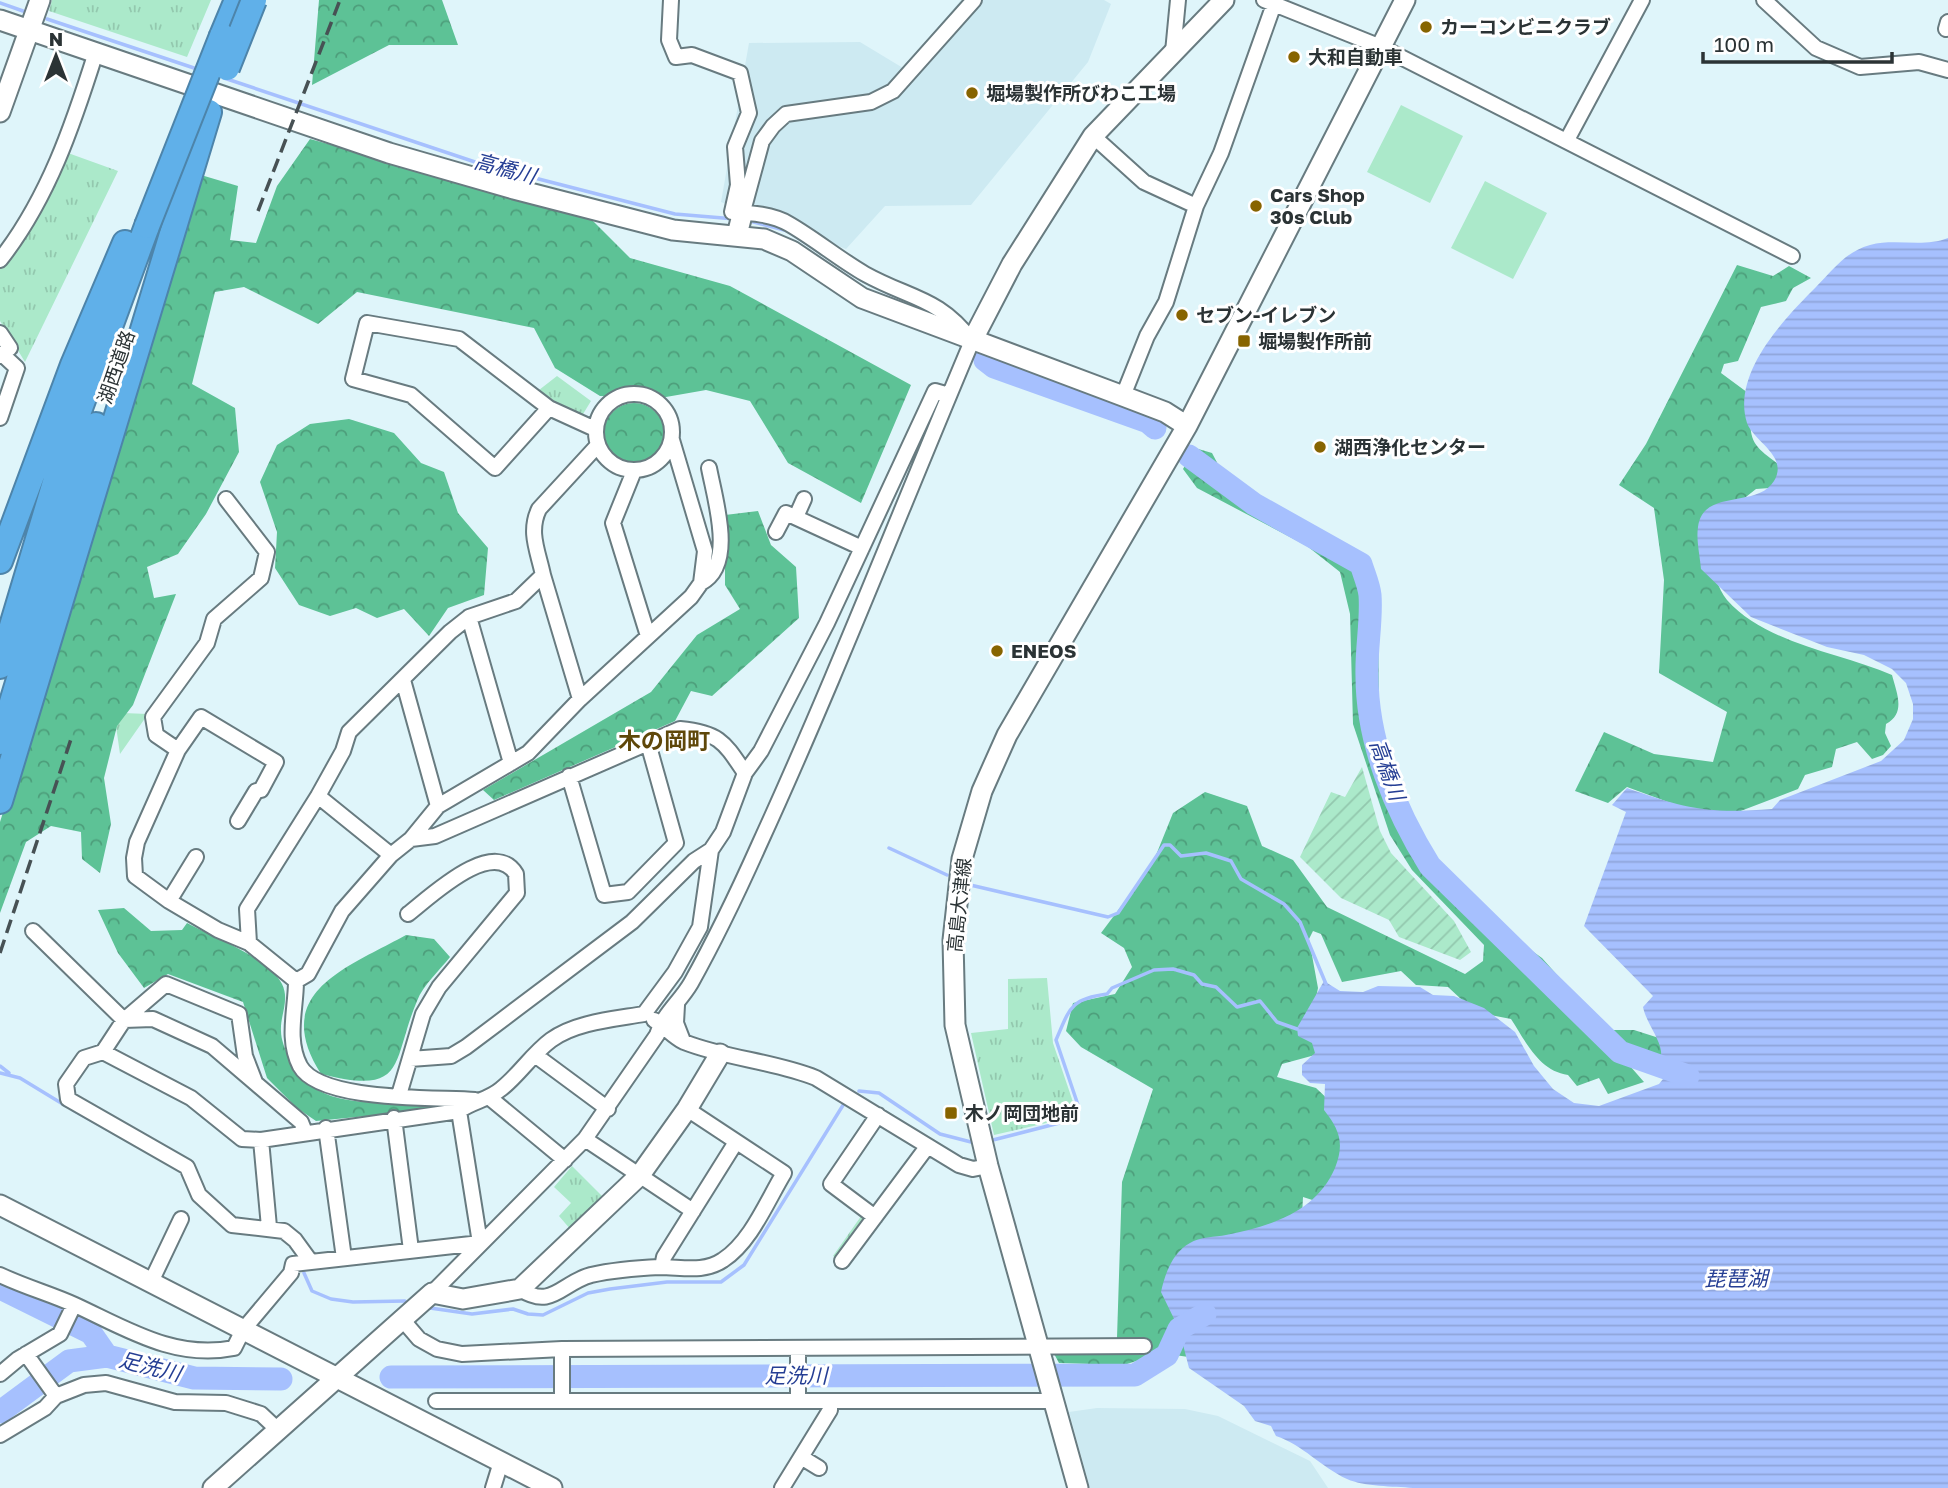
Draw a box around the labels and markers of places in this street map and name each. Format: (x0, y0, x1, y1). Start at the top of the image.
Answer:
place label: カーコンビニクラブ (1440, 15, 1611, 38)
marker: カーコンビニクラブ (1418, 19, 1434, 35)
place label: 大和自動車 (1308, 45, 1403, 68)
marker: 大和自動車 (1286, 49, 1302, 65)
place label: 堀場製作所びわこ工場 (986, 81, 1176, 104)
marker: 堀場製作所びわこ工場 (964, 85, 980, 101)
place label: Cars Shop 30s Club (1270, 183, 1365, 228)
marker: Cars Shop 30s Club (1248, 198, 1264, 214)
place label: セブン-イレブン (1196, 303, 1336, 326)
marker: セブン-イレブン (1174, 307, 1190, 323)
place label: 堀場製作所前 (1258, 329, 1372, 352)
marker: 堀場製作所前 (1236, 333, 1252, 349)
place label: 湖西浄化センター (1334, 435, 1486, 458)
marker: 湖西浄化センター (1312, 439, 1328, 455)
place label: ENEOS (1011, 639, 1076, 662)
marker: ENEOS (989, 643, 1005, 659)
place label: 木ノ岡団地前 (965, 1101, 1079, 1124)
marker: 木ノ岡団地前 (943, 1105, 959, 1121)

